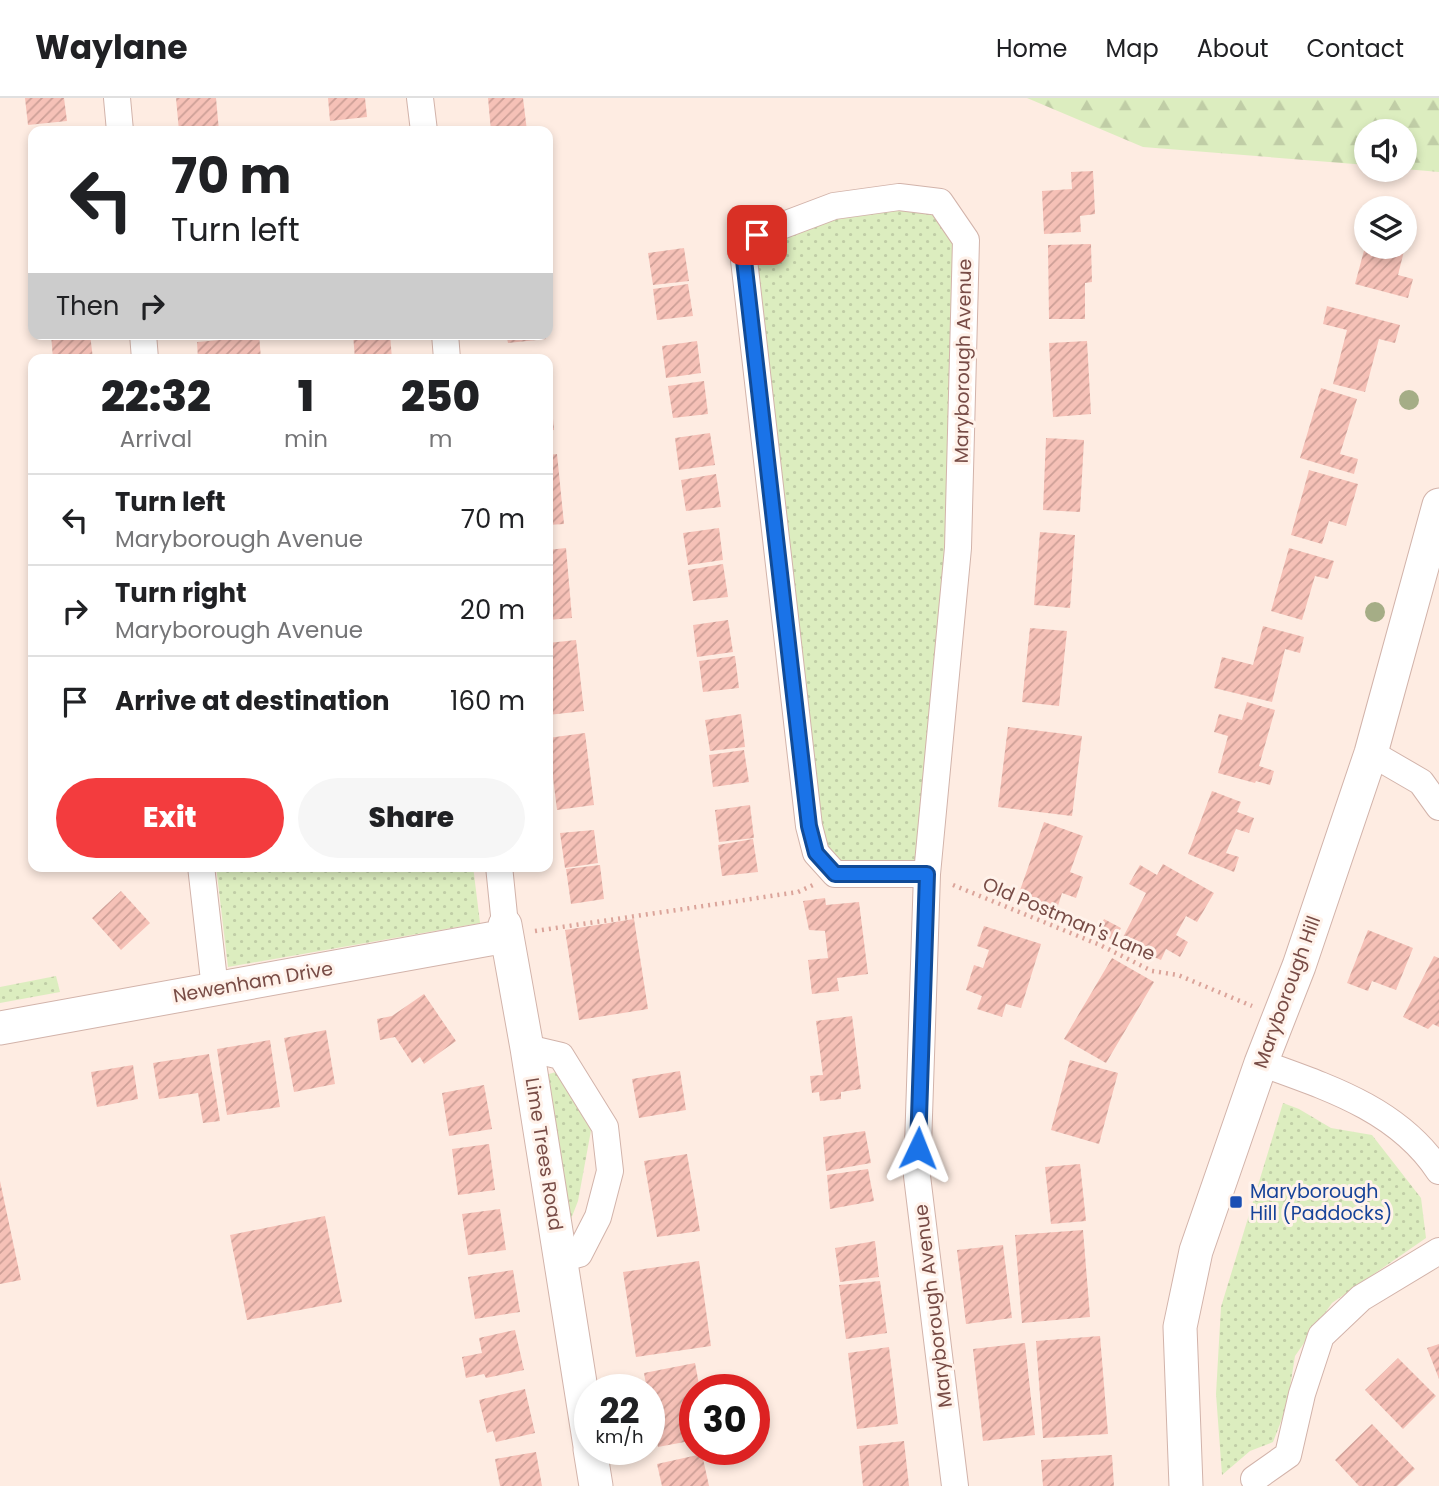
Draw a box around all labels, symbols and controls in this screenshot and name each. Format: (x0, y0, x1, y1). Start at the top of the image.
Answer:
text: Waylane (35, 24, 188, 71)
text: Home (996, 32, 1068, 65)
text: Map (1106, 32, 1159, 65)
text: About (1197, 32, 1268, 65)
text: Contact (1306, 32, 1404, 65)
map controls (1354, 119, 1417, 259)
button: sound (1354, 119, 1417, 182)
text: 70 m (171, 142, 291, 210)
icon: left (56, 154, 147, 245)
button: layers (1354, 196, 1417, 259)
pin (727, 205, 787, 265)
text: Turn left (171, 207, 300, 252)
icon: arrive (738, 216, 776, 254)
street label: Maryborough Avenue (948, 258, 978, 464)
icon: right (133, 287, 171, 325)
text: Then (56, 288, 119, 324)
text: 22:32 (101, 367, 211, 426)
text: 1 (298, 367, 314, 426)
text: 250 (401, 367, 480, 426)
text: Arrival (120, 423, 192, 455)
text: min (284, 423, 328, 455)
text: m (429, 423, 452, 455)
text: Turn left (115, 484, 226, 520)
icon: left (56, 501, 94, 539)
text: 70 m (461, 501, 525, 537)
text: Maryborough Avenue (115, 523, 363, 555)
text: Turn right (115, 575, 247, 611)
icon: right (56, 592, 94, 630)
text: 20 m (460, 592, 525, 628)
text: Maryborough Avenue (115, 614, 363, 646)
icon: arrive (56, 683, 94, 721)
text: Arrive at destination (115, 683, 390, 719)
text: 160 m (450, 683, 525, 719)
button: Exit (56, 778, 284, 858)
button: Share (298, 778, 525, 858)
street label: Old Postman's Lane (979, 870, 1159, 968)
street label: Maryborough Hill (1247, 912, 1327, 1072)
street label: Newenham Drive (171, 955, 335, 1009)
street label: Lime Trees Road (519, 1076, 569, 1232)
position arrow (881, 1111, 955, 1185)
place label: Maryborough Hill (Paddocks) (1250, 1178, 1392, 1227)
marker: Maryborough Hill (Paddocks) (1228, 1194, 1244, 1210)
street label: Maryborough Avenue (907, 1203, 959, 1409)
speed limit sign: 30 (679, 1374, 770, 1465)
text: 22 (600, 1386, 639, 1435)
text: km/h (596, 1424, 643, 1449)

